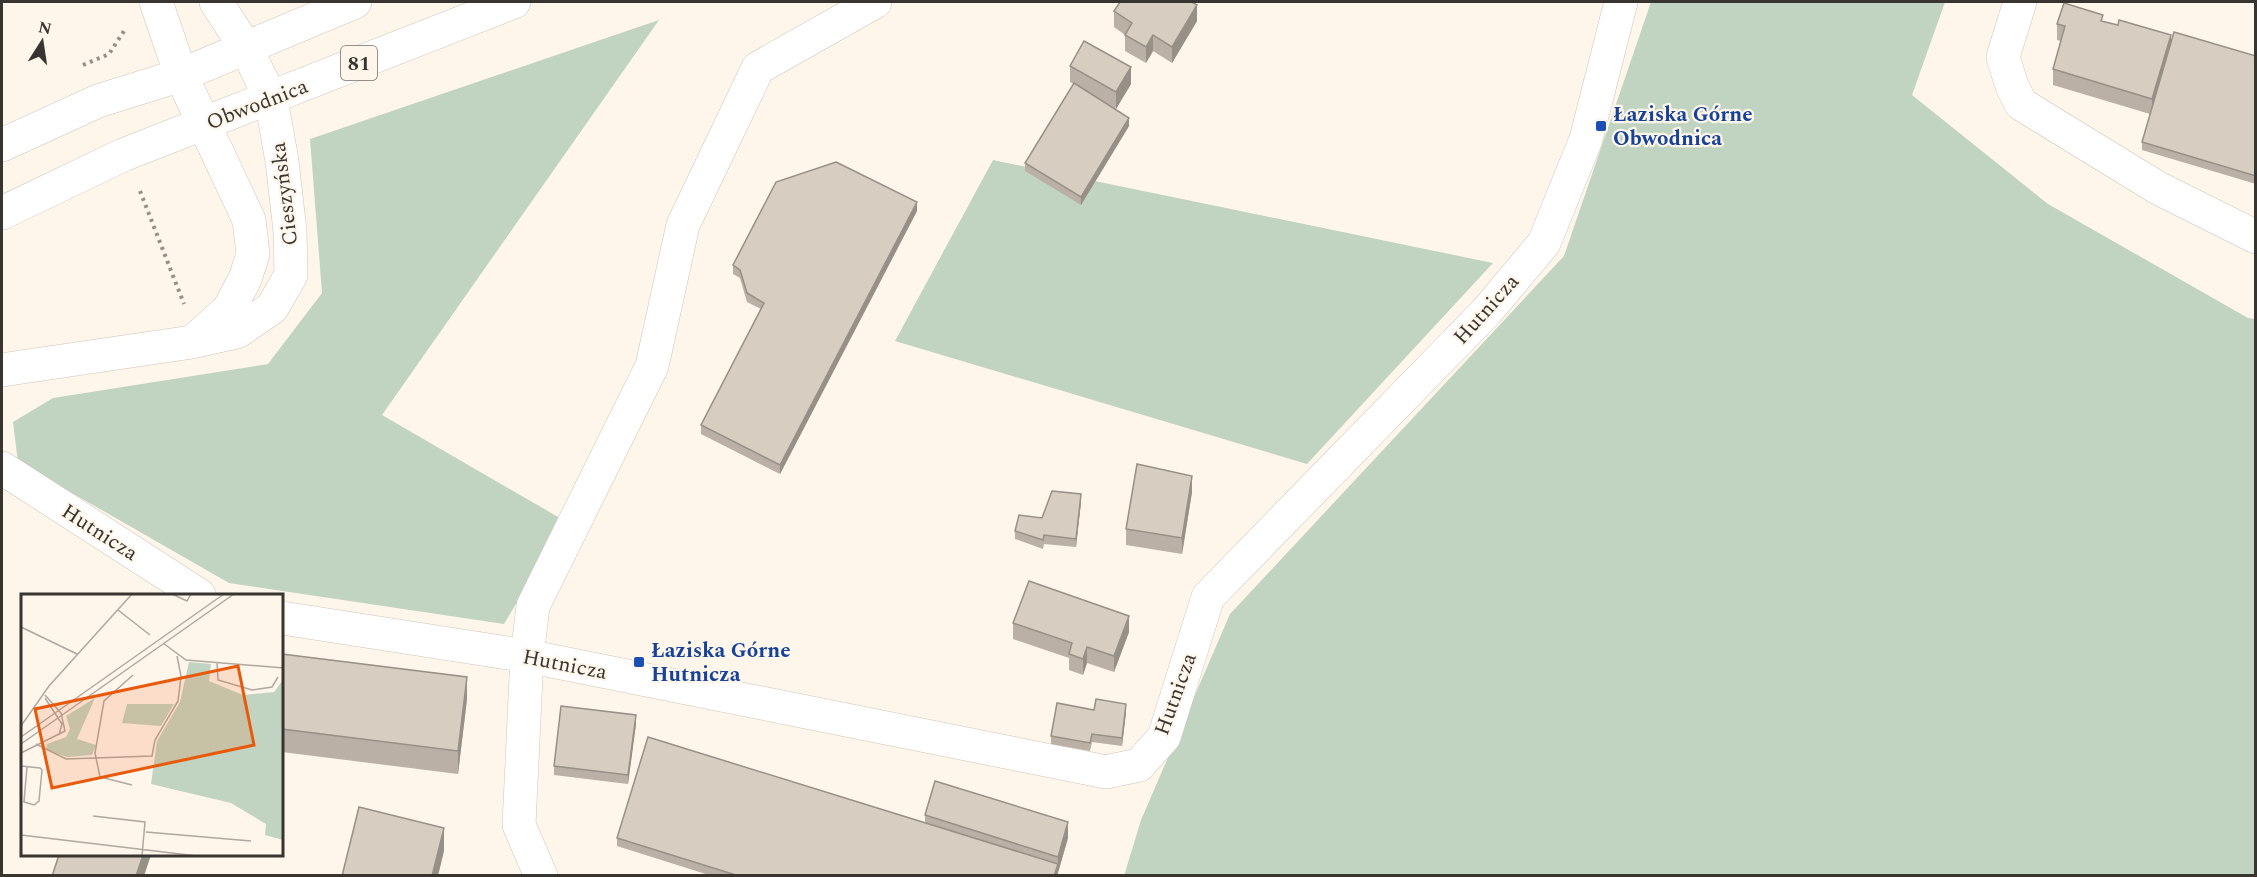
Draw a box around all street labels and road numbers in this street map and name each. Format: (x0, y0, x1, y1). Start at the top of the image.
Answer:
road number: 81 (341, 46, 377, 80)
street label: Obwodnica (202, 71, 314, 139)
street label: Cieszyńska (263, 140, 307, 247)
street label: Hutnicza (1446, 267, 1528, 352)
street label: Hutnicza (55, 496, 145, 570)
street label: Hutnicza (520, 641, 611, 689)
street label: Hutnicza (1146, 648, 1206, 740)

